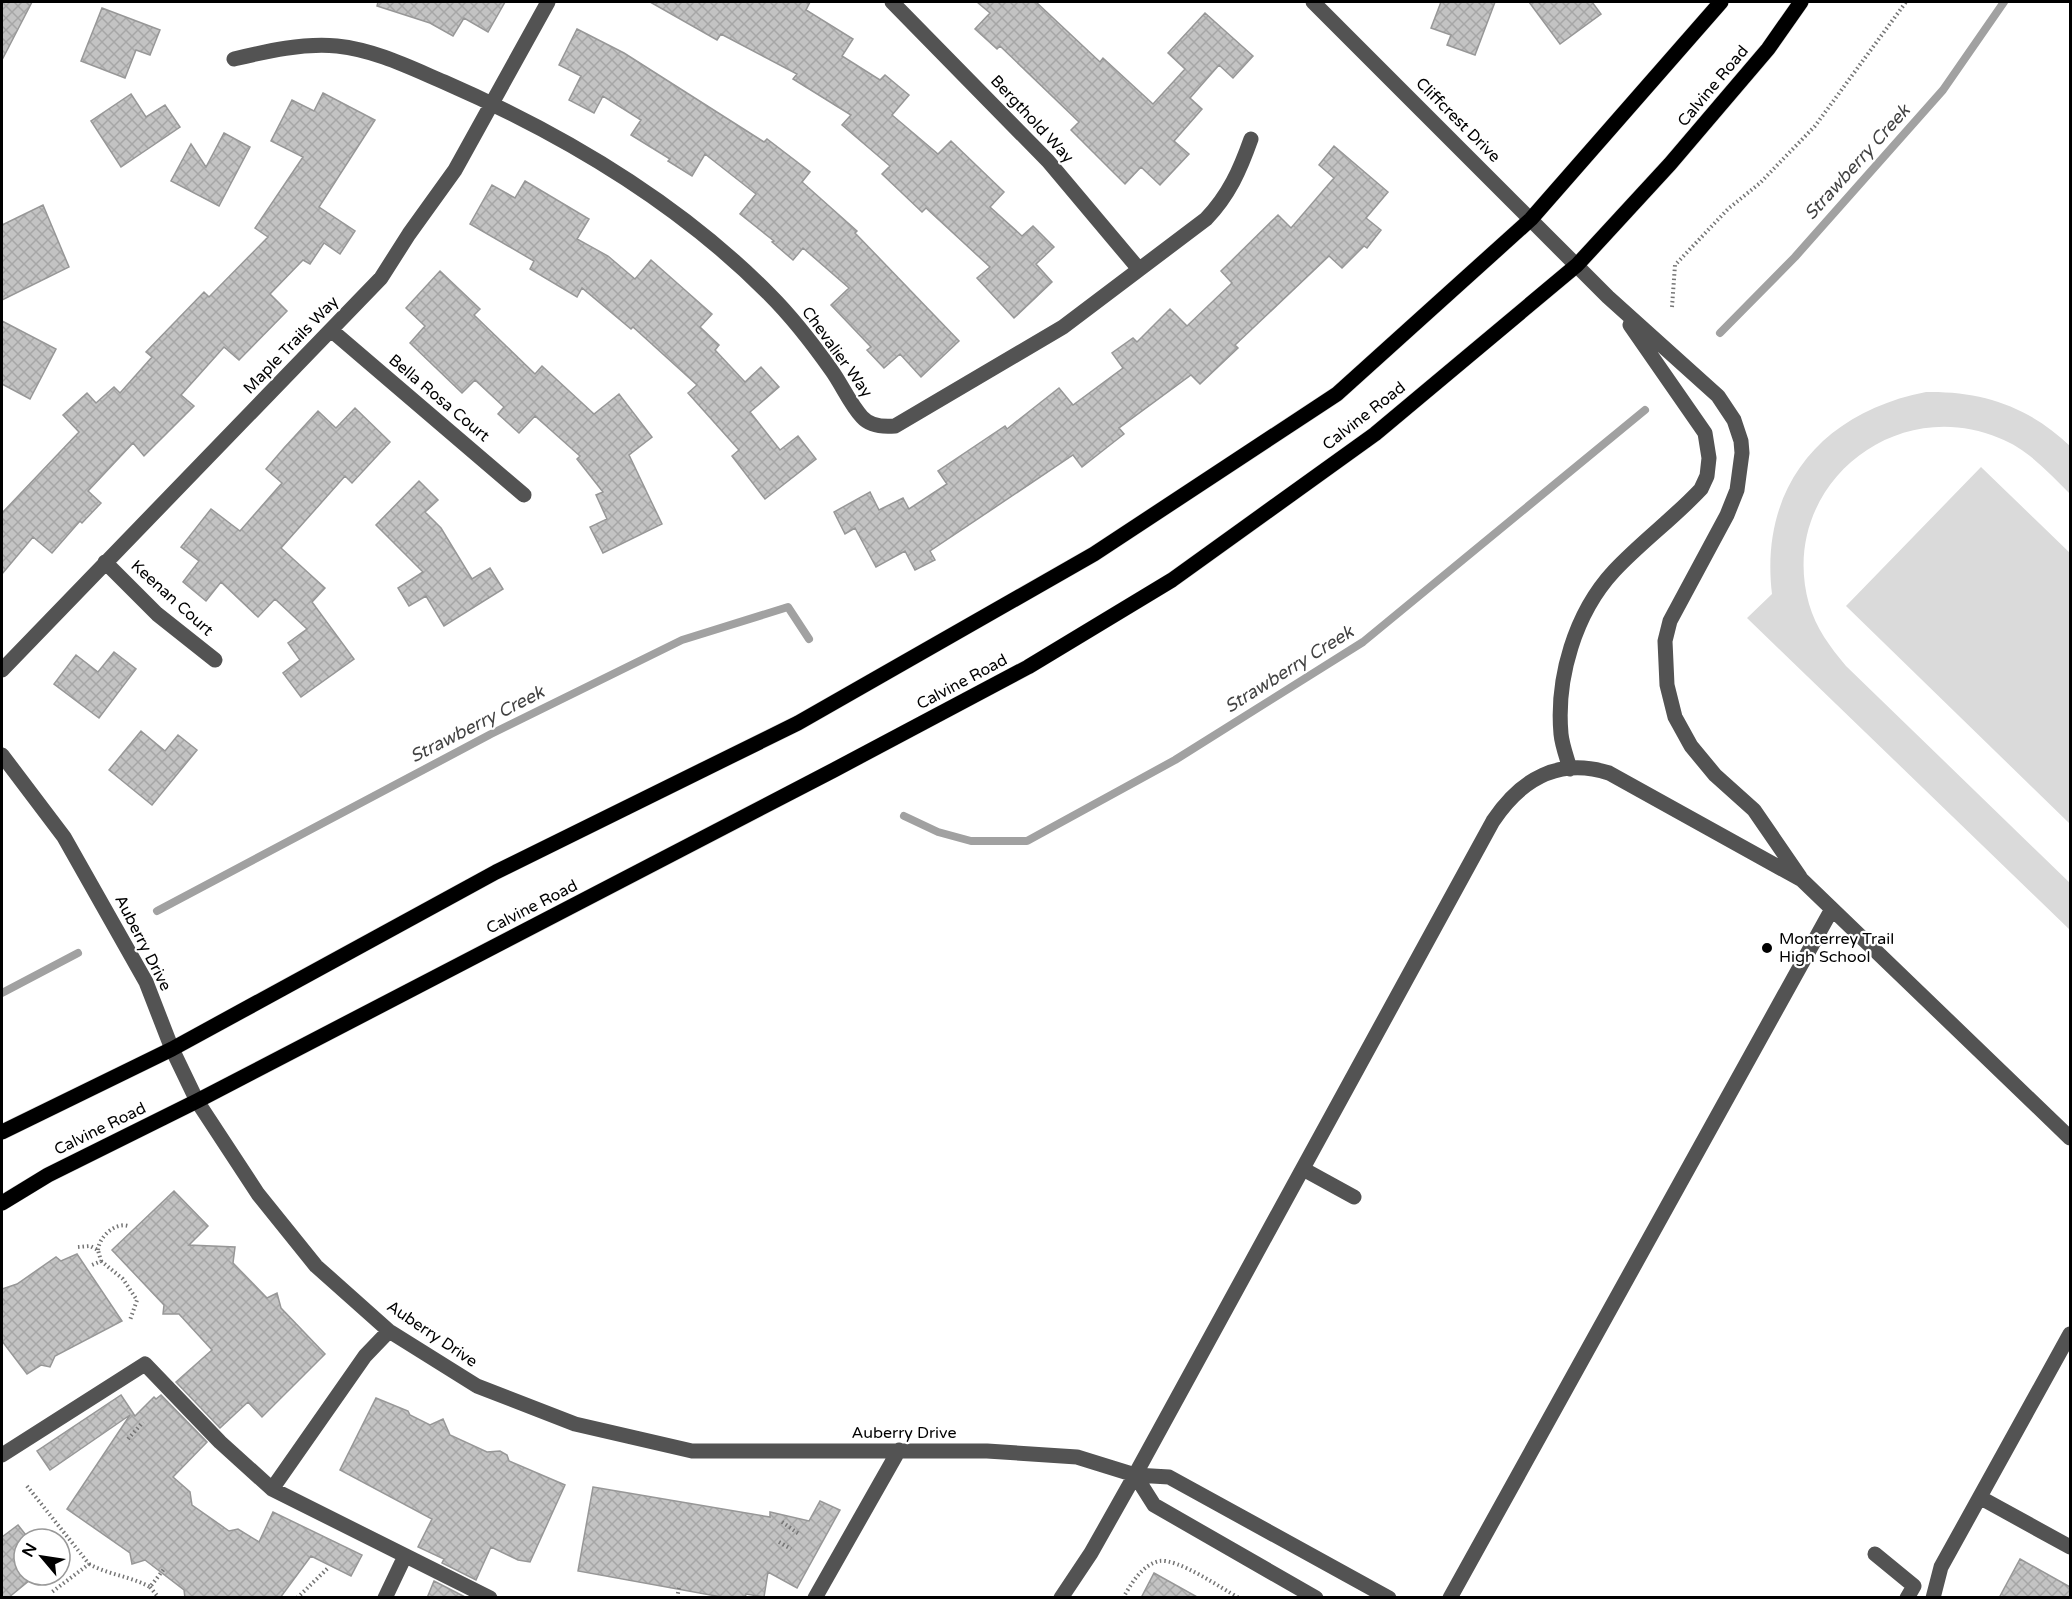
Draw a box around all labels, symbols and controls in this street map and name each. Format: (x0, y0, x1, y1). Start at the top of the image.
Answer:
street label: Calvine Road (1673, 41, 1753, 131)
street label: Bergthold Way (986, 71, 1078, 167)
street label: Cliffcrest Drive (1411, 73, 1505, 167)
water label: Strawberry Creek (1799, 99, 1915, 224)
street label: Maple Trails Way (239, 292, 343, 398)
street label: Chevalier Way (797, 303, 877, 402)
street label: Bella Rosa Court (384, 350, 494, 446)
street label: Calvine Road (1319, 377, 1409, 455)
street label: Keenan Court (127, 556, 217, 640)
water label: Strawberry Creek (1221, 620, 1358, 717)
street label: Calvine Road (913, 650, 1011, 714)
water label: Strawberry Creek (406, 680, 549, 767)
street label: Calvine Road (483, 875, 581, 939)
street label: Auberry Drive (110, 892, 176, 994)
place label: Monterrey Trail High School (1779, 929, 1894, 967)
marker: Monterrey Trail High School (1760, 941, 1774, 955)
street label: Calvine Road (51, 1098, 149, 1160)
street label: Auberry Drive (383, 1296, 481, 1372)
street label: Auberry Drive (851, 1423, 957, 1443)
north arrow (12, 1527, 72, 1587)
text: N (18, 1540, 42, 1561)

